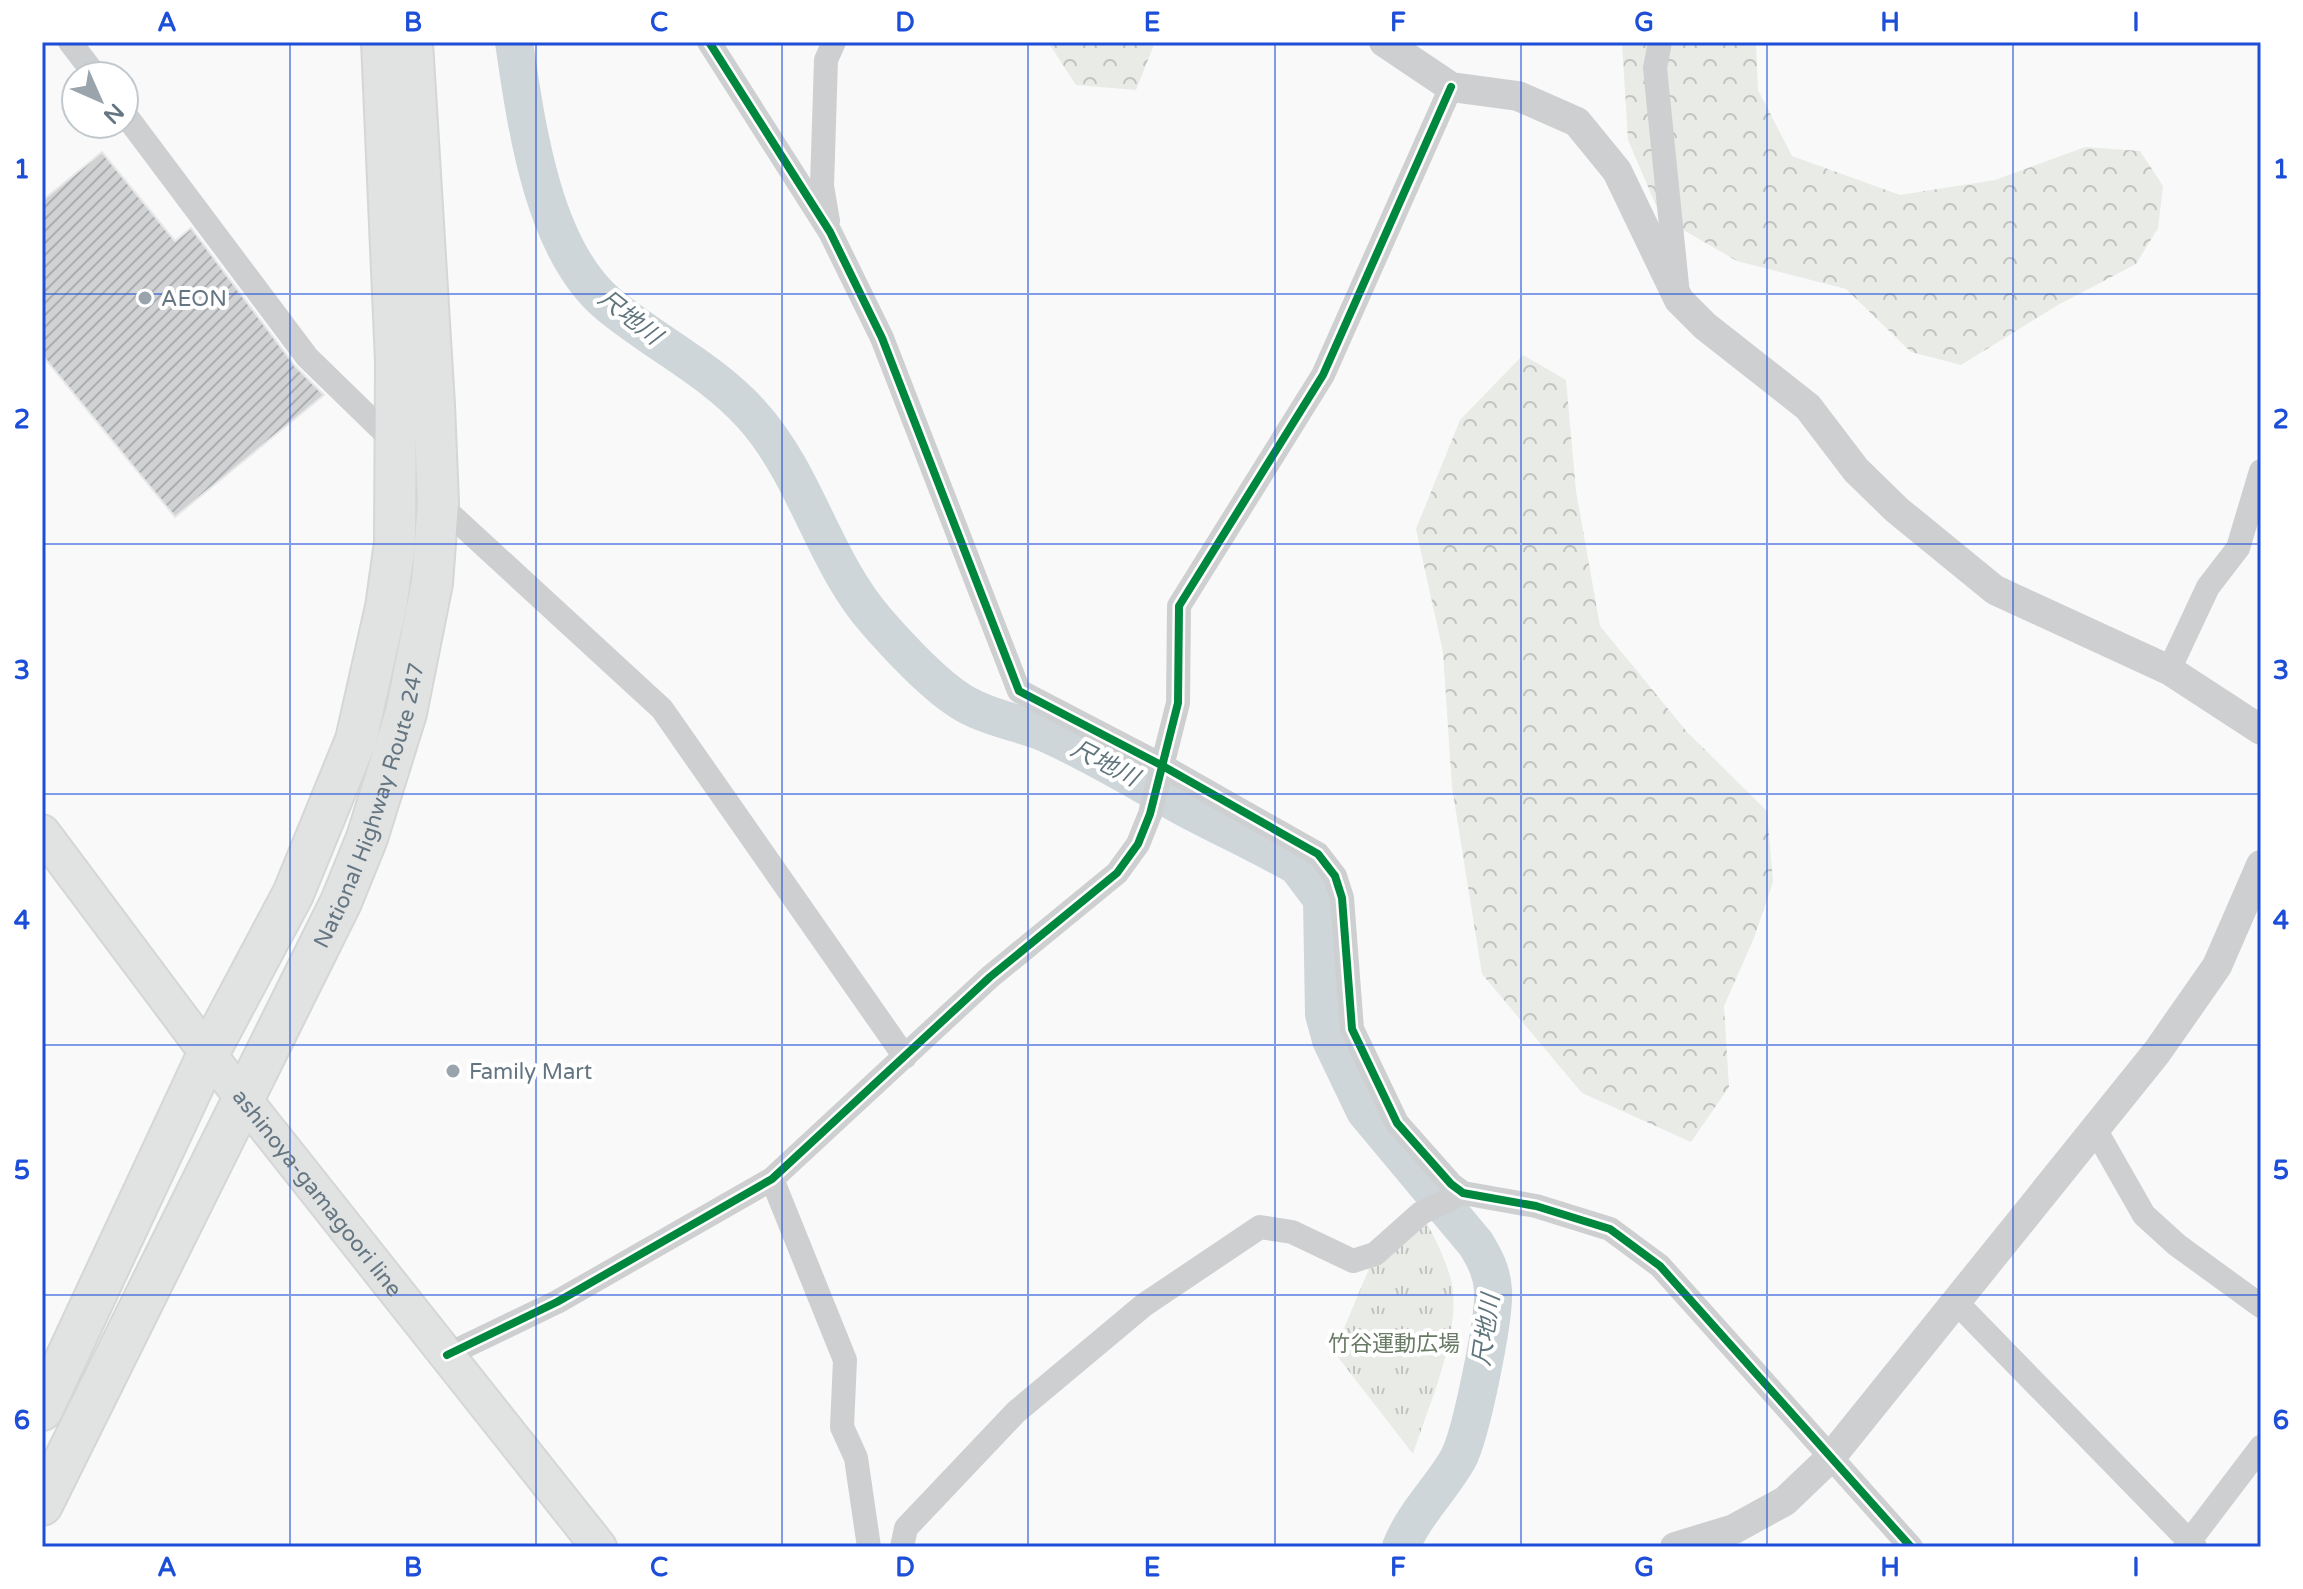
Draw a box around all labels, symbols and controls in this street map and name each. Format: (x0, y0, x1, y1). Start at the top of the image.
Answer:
text: A (157, 7, 177, 38)
text: B (404, 7, 422, 38)
text: C (650, 7, 668, 38)
text: D (895, 7, 915, 38)
text: E (1144, 7, 1160, 38)
text: F (1390, 7, 1406, 38)
text: G (1634, 7, 1654, 38)
text: H (1880, 7, 1900, 38)
text: I (2132, 7, 2140, 38)
north arrow (60, 60, 140, 140)
text: N (98, 98, 129, 129)
text: 1 (14, 154, 30, 185)
text: 1 (2273, 154, 2289, 185)
water label: 尺地川 (592, 284, 669, 353)
place label: AEON (161, 286, 227, 312)
marker: AEON (136, 289, 154, 307)
text: 2 (14, 404, 30, 435)
text: 2 (2273, 404, 2289, 435)
text: 3 (14, 655, 30, 686)
text: 3 (2273, 655, 2289, 686)
street label: National Highway Route 247 (308, 660, 430, 952)
water label: 尺地川 (1066, 734, 1146, 794)
text: 4 (14, 905, 30, 936)
text: 4 (2273, 905, 2289, 936)
place label: Family Mart (469, 1059, 592, 1085)
marker: Family Mart (444, 1062, 462, 1080)
street label: ashinoya-gamagoori line (227, 1084, 407, 1302)
text: 5 (14, 1155, 30, 1186)
text: 5 (2273, 1155, 2289, 1186)
water label: 尺地川 (1467, 1289, 1506, 1368)
park label: 竹谷運動広場 (1328, 1331, 1460, 1357)
text: 6 (14, 1405, 30, 1436)
text: 6 (2273, 1405, 2289, 1436)
text: A (157, 1552, 177, 1583)
text: B (404, 1552, 422, 1583)
text: C (650, 1552, 668, 1583)
text: D (895, 1552, 915, 1583)
text: E (1144, 1552, 1160, 1583)
text: F (1390, 1552, 1406, 1583)
text: G (1634, 1552, 1654, 1583)
text: H (1880, 1552, 1900, 1583)
text: I (2132, 1552, 2140, 1583)

